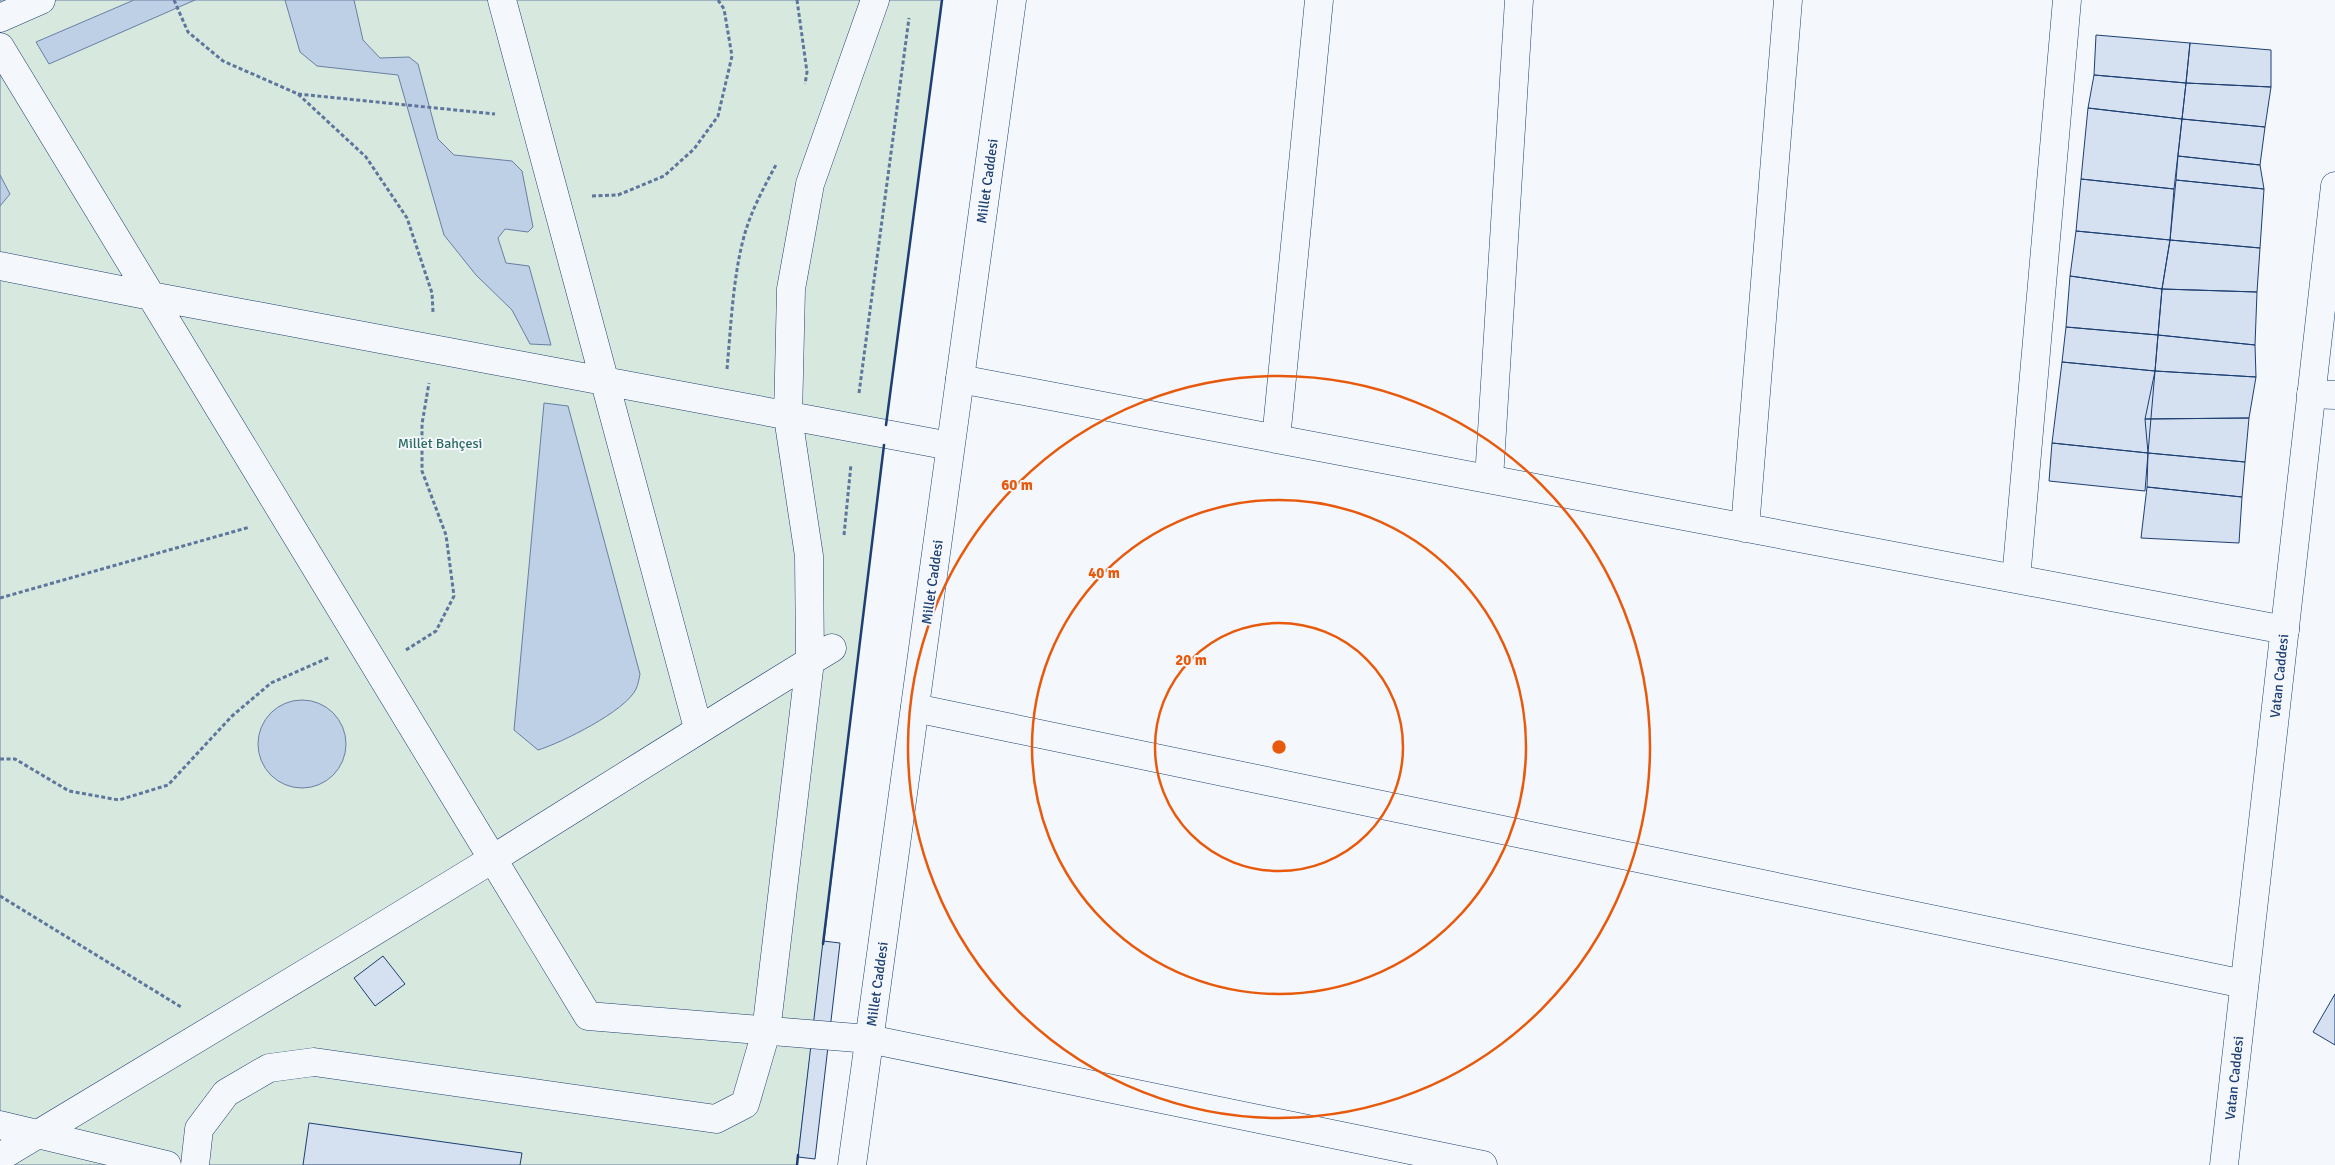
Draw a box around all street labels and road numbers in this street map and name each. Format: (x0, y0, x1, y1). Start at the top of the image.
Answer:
street label: Millet Caddesi (973, 138, 1002, 224)
street label: Millet Caddesi (918, 539, 947, 625)
street label: Vatan Caddesi (2267, 633, 2292, 719)
street label: Millet Caddesi (863, 941, 892, 1027)
street label: Vatan Caddesi (2222, 1035, 2247, 1121)

